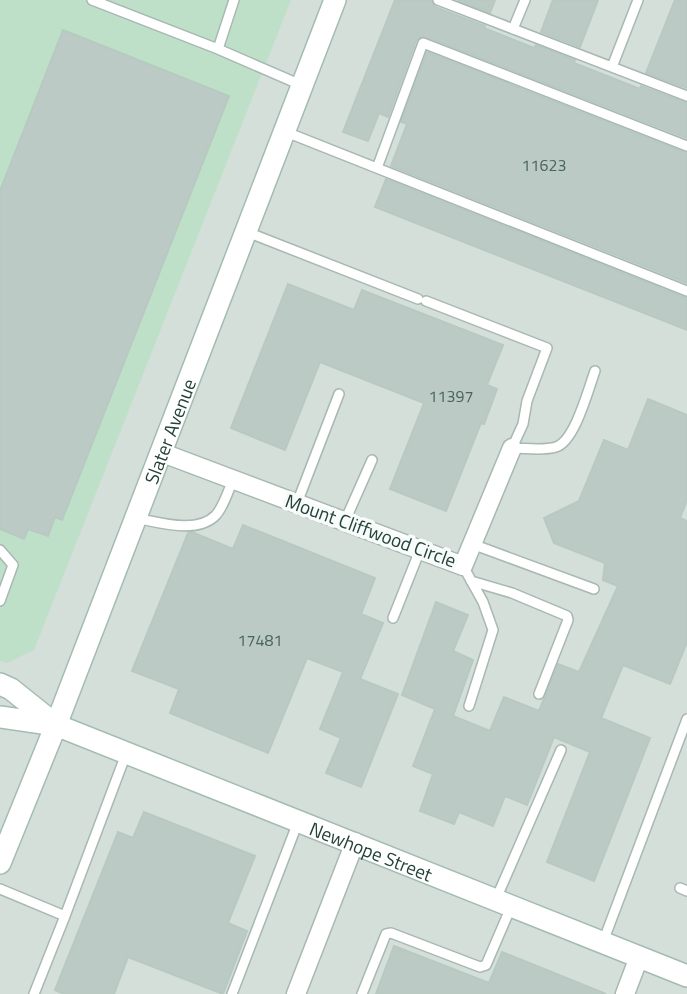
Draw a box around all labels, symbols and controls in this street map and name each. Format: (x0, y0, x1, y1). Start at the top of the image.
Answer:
house number: 11623 (522, 153, 566, 177)
street label: Slater Avenue (136, 374, 203, 488)
house number: 11397 (429, 384, 473, 408)
street label: Mount Cliffwood Circle (281, 486, 461, 574)
house number: 17481 (238, 628, 282, 652)
street label: Newhope Street (306, 813, 437, 888)

